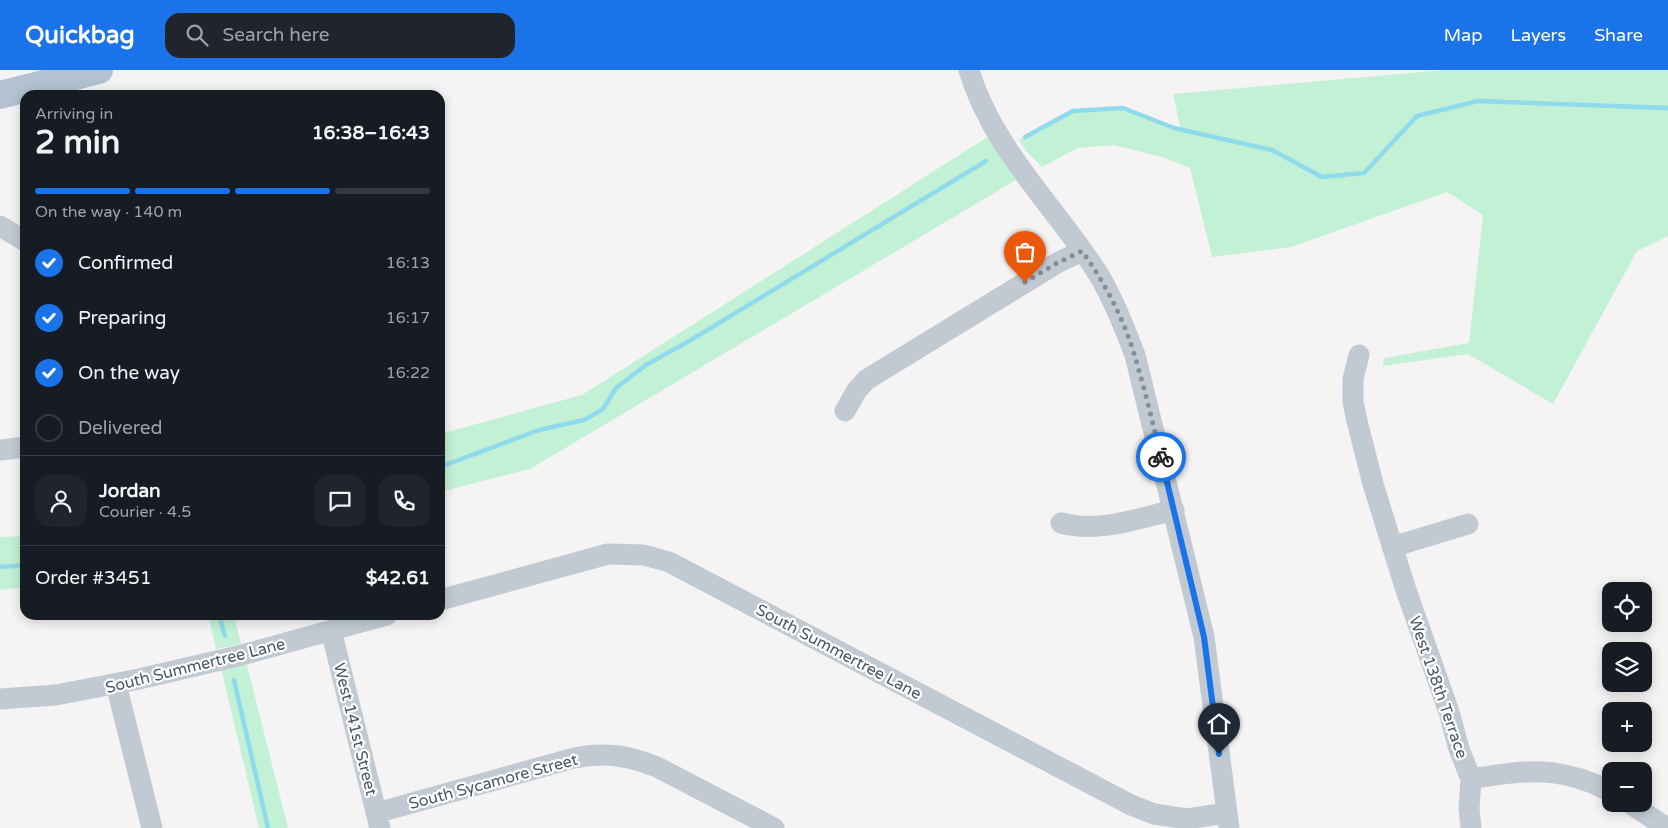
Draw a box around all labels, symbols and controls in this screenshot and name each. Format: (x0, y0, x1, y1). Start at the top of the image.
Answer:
search box (165, 13, 515, 58)
text: Quickbag (25, 21, 135, 50)
icon: search (183, 21, 211, 49)
text: Search here (223, 24, 329, 46)
text: Map (1444, 24, 1483, 46)
text: Layers (1511, 24, 1566, 46)
text: Share (1594, 24, 1643, 46)
text: Arriving in (35, 104, 113, 124)
text: 16:38–16:43 (312, 122, 430, 144)
text: 2 min (35, 124, 120, 162)
text: On the way · 140 m (35, 202, 182, 222)
pin (1004, 231, 1046, 282)
icon: bag (1011, 238, 1039, 266)
icon: check (35, 249, 63, 277)
text: Confirmed (78, 252, 173, 274)
text: 16:13 (386, 253, 430, 273)
icon: check (35, 304, 63, 332)
text: Preparing (78, 307, 167, 329)
text: 16:17 (386, 308, 430, 328)
icon: check (35, 359, 63, 387)
text: On the way (78, 362, 180, 384)
text: 16:22 (386, 363, 430, 383)
text: Delivered (78, 417, 163, 439)
courier (1136, 432, 1186, 482)
icon: bike (1147, 443, 1175, 471)
button: person (35, 475, 87, 527)
button: chat (314, 475, 366, 527)
button: phone (378, 475, 430, 527)
text: Jordan (99, 480, 161, 502)
text: Courier · 4.5 (99, 502, 191, 522)
text: Order #3451 (35, 567, 152, 589)
text: $42.61 (366, 567, 430, 589)
map controls (1602, 582, 1652, 812)
button: locate (1602, 582, 1652, 632)
street label: South Summertree Lane (752, 600, 925, 704)
street label: West 138th Terrace (1404, 614, 1472, 761)
street label: South Summertree Lane (103, 634, 287, 698)
button: layers (1602, 642, 1652, 692)
street label: West 141st Street (329, 661, 381, 798)
button: + (1602, 702, 1652, 752)
pin (1198, 703, 1240, 754)
icon: home (1205, 710, 1233, 738)
street label: South Sycamore Street (407, 750, 580, 814)
button: − (1602, 762, 1652, 812)

